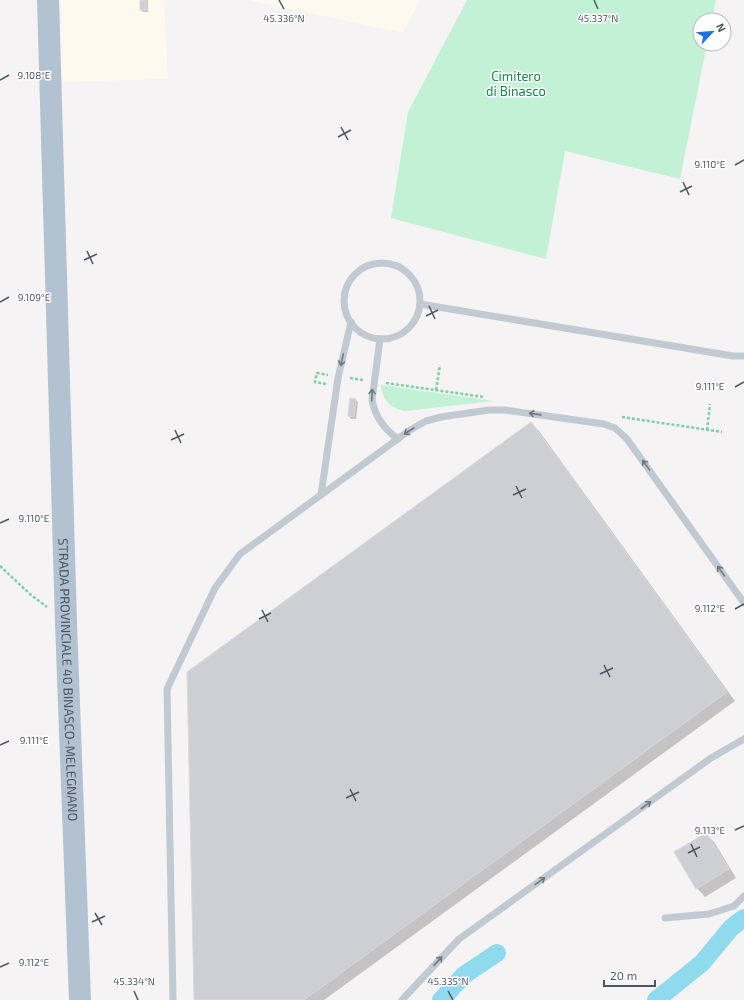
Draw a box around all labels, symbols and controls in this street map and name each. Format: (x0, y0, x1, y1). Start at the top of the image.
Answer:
text: 45.336°N (263, 12, 305, 24)
text: 45.337°N (578, 12, 618, 24)
north arrow (692, 12, 732, 52)
text: N (714, 21, 729, 34)
park label: Cimitero di Binasco (486, 68, 546, 99)
text: 9.108°E (18, 69, 51, 81)
text: 9.110°E (695, 158, 726, 170)
text: 9.109°E (18, 291, 51, 303)
one-way arrow (337, 353, 345, 366)
text: 9.111°E (696, 380, 725, 392)
one-way arrow (369, 389, 376, 402)
one-way arrow (529, 410, 542, 418)
one-way arrow (404, 427, 415, 435)
one-way arrow (642, 460, 650, 471)
text: 9.110°E (19, 512, 50, 524)
street label: STRADA PROVINCIALE 40 BINASCO-MELEGNANO (56, 538, 81, 822)
one-way arrow (717, 566, 726, 577)
text: 9.112°E (695, 602, 726, 614)
text: 9.111°E (20, 734, 49, 746)
one-way arrow (640, 801, 651, 809)
text: 9.113°E (695, 824, 726, 836)
one-way arrow (534, 877, 545, 885)
text: 9.112°E (19, 956, 50, 968)
one-way arrow (433, 956, 443, 966)
scale bar (604, 962, 655, 988)
text: 20 m (610, 968, 637, 982)
text: 45.334°N (113, 975, 155, 987)
text: 45.335°N (428, 975, 468, 987)

